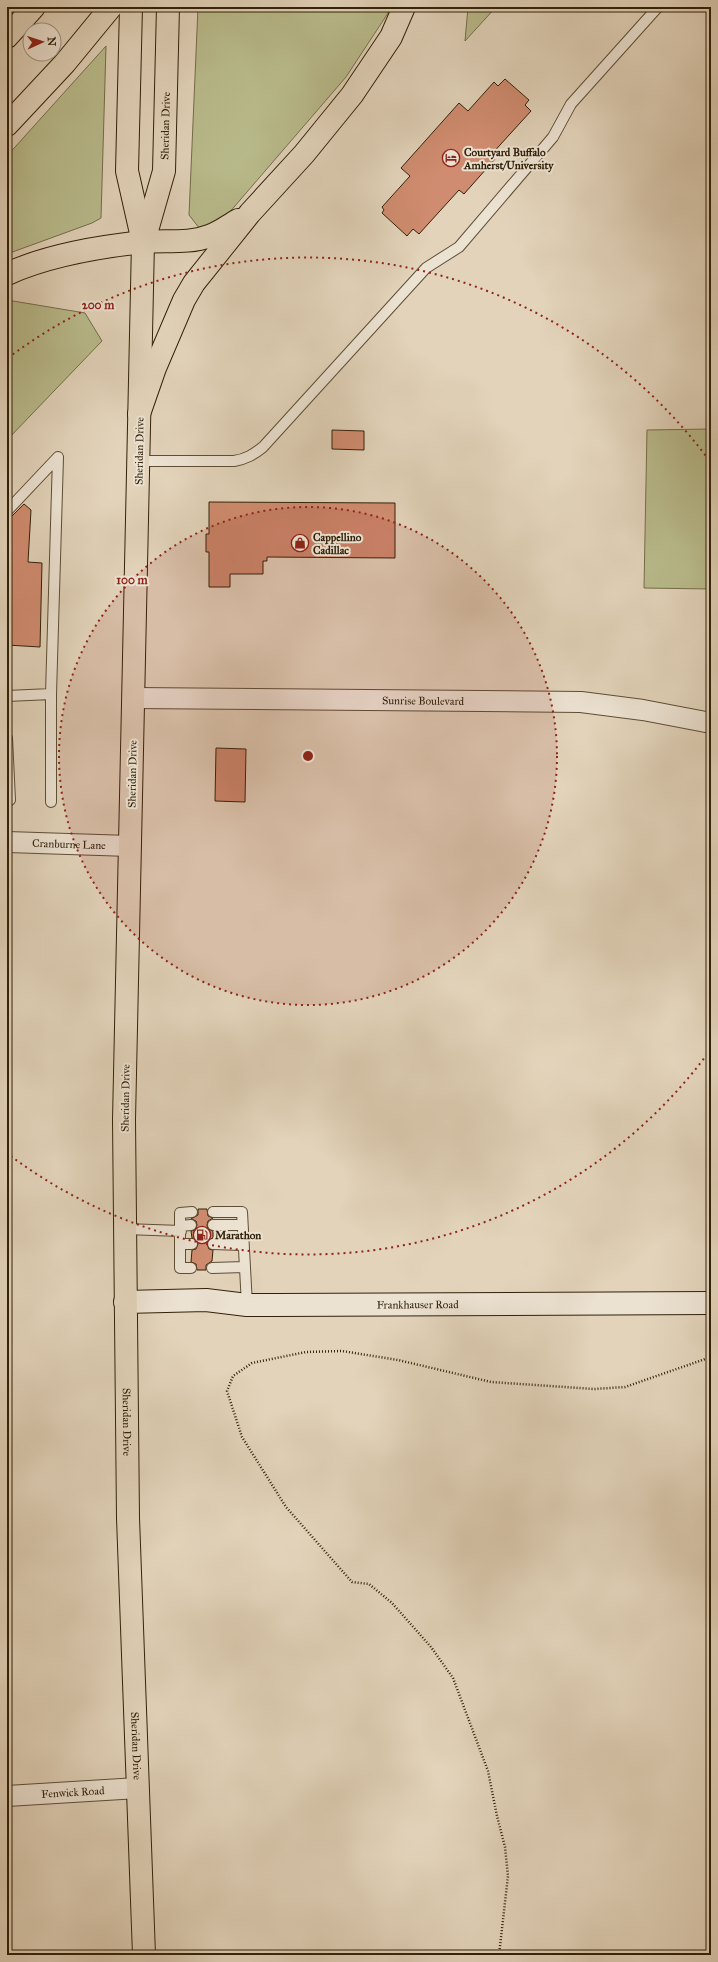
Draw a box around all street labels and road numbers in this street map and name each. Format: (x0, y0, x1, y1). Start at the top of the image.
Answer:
street label: Sheridan Drive (158, 91, 173, 160)
street label: Sheridan Drive (132, 416, 147, 485)
street label: Sunrise Boulevard (382, 694, 465, 708)
street label: Sheridan Drive (125, 739, 140, 808)
street label: Cranburne Lane (32, 837, 106, 852)
street label: Sheridan Drive (118, 1063, 133, 1132)
street label: Frankhauser Road (377, 1298, 459, 1312)
street label: Sheridan Drive (120, 1388, 133, 1456)
street label: Sheridan Drive (128, 1712, 144, 1780)
street label: Fenwick Road (41, 1784, 105, 1801)

